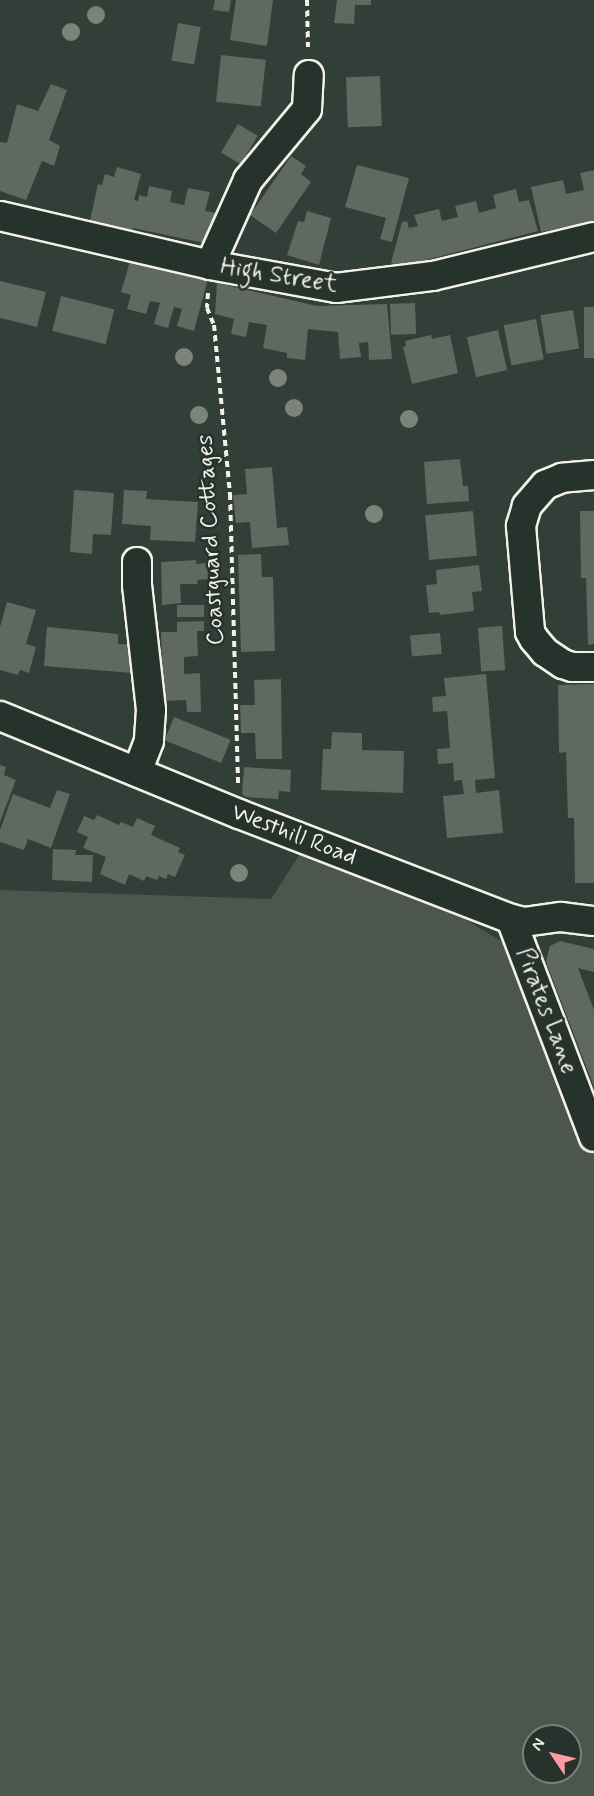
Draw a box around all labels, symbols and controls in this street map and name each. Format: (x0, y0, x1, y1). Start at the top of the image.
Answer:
street label: High Street (218, 253, 340, 299)
street label: Coastguard Cottages (191, 434, 231, 646)
street label: Westhill Road (227, 798, 361, 872)
street label: Pirates Lane (509, 945, 583, 1077)
north arrow (522, 1724, 582, 1784)
text: N (527, 1734, 550, 1755)

